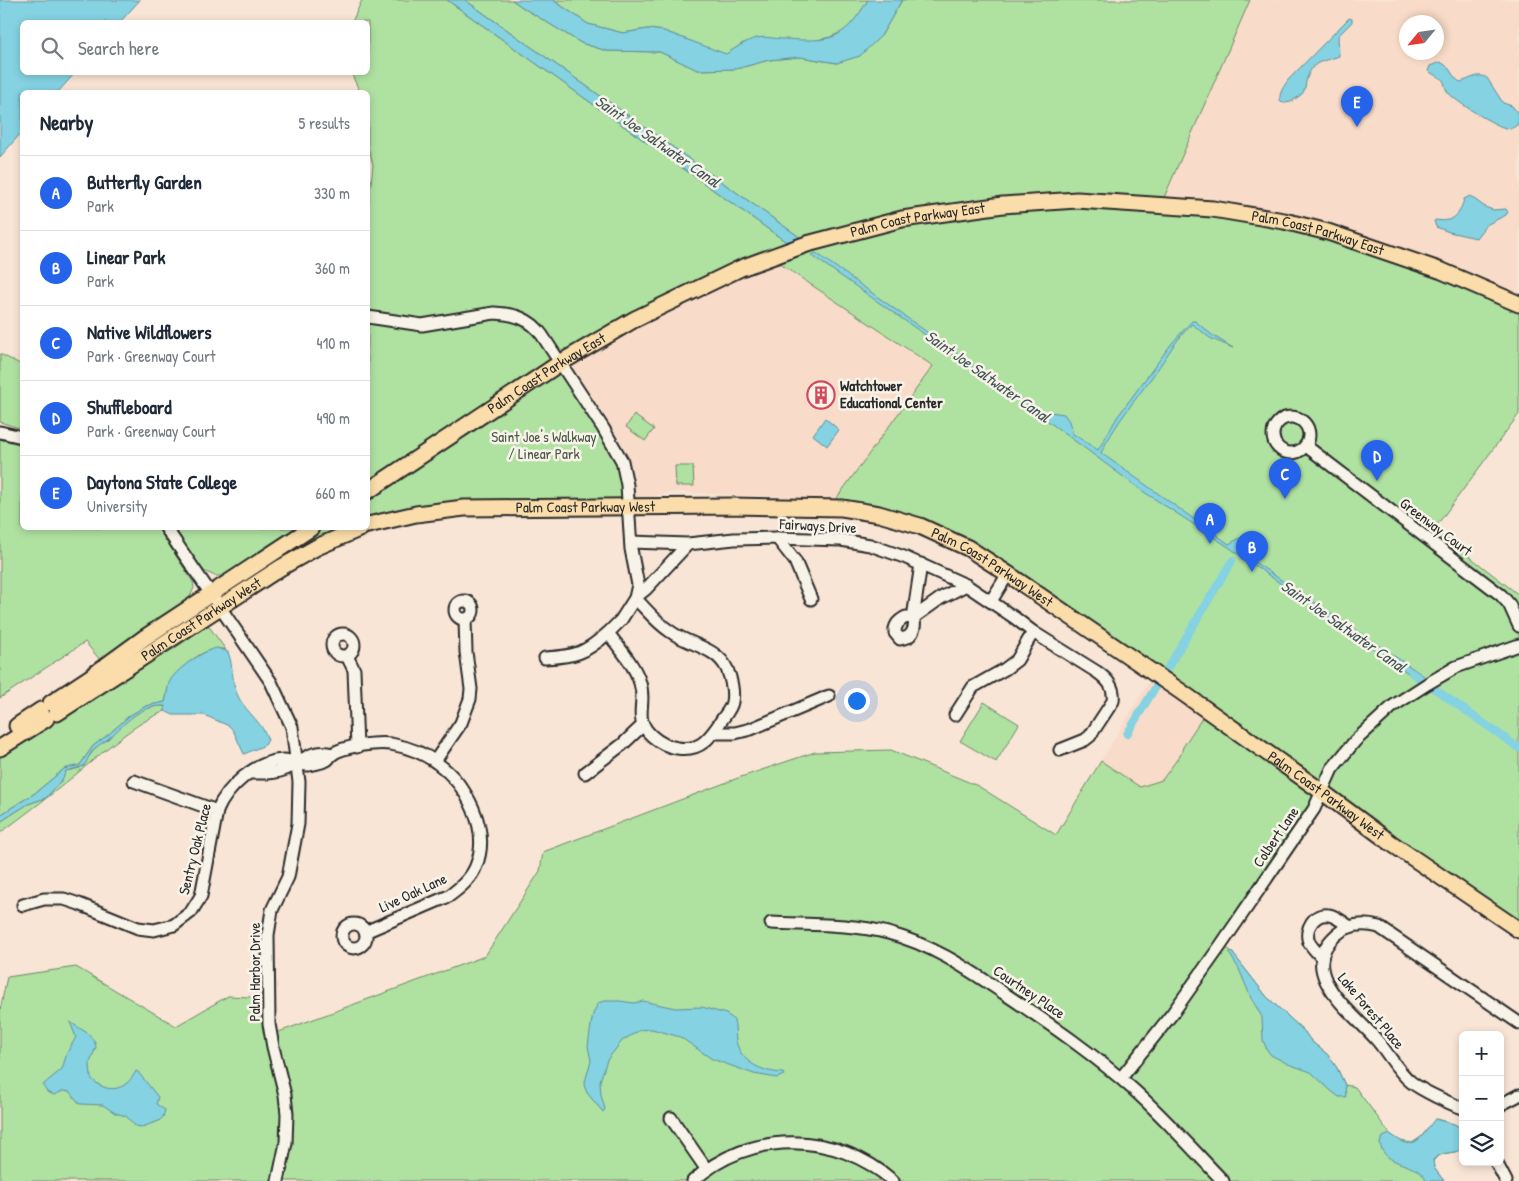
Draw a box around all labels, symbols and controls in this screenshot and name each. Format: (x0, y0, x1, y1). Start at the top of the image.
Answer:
north arrow (1399, 15, 1444, 60)
search box (20, 20, 370, 75)
icon: search (38, 34, 66, 62)
text: Search here (78, 35, 159, 61)
pin: E (1341, 86, 1373, 127)
water label: Saint Joe Saltwater Canal (591, 90, 725, 193)
text: Nearby (40, 108, 93, 137)
text: 5 results (299, 112, 350, 134)
text: Butterfly Garden (87, 169, 202, 195)
text: A (52, 182, 60, 204)
text: 330 m (314, 182, 350, 204)
text: Park (87, 195, 114, 217)
street label: Palm Coast Parkway East (848, 197, 987, 242)
street label: Palm Coast Parkway East (1250, 205, 1388, 261)
text: Linear Park (87, 244, 165, 270)
text: B (52, 257, 60, 279)
text: 360 m (315, 257, 350, 279)
text: Park (87, 270, 114, 292)
text: Native Wildflowers (87, 319, 212, 345)
water label: Saint Joe Saltwater Canal (921, 325, 1055, 428)
street label: Palm Coast Parkway East (483, 327, 610, 419)
text: C (52, 332, 60, 354)
text: 410 m (316, 332, 350, 354)
text: Park · Greenway Court (87, 345, 216, 367)
place label: Watchtower Educational Center (840, 375, 943, 413)
building icon: Watchtower Educational Center (806, 380, 836, 410)
text: Shuffleboard (87, 394, 172, 420)
text: D (52, 407, 60, 429)
text: 490 m (316, 407, 350, 429)
text: Park · Greenway Court (87, 420, 216, 442)
park label: Saint Joe's Walkway / Linear Park (491, 426, 597, 464)
pin: D (1361, 440, 1393, 481)
pin: C (1269, 458, 1301, 499)
text: Daytona State College (87, 469, 237, 495)
text: E (52, 482, 60, 504)
text: 660 m (316, 482, 350, 504)
street label: Greenway Court (1396, 492, 1477, 561)
text: University (87, 495, 148, 517)
street label: Palm Coast Parkway West (516, 496, 656, 518)
pin: A (1194, 503, 1226, 544)
street label: Fairways Drive (778, 513, 857, 538)
street label: Palm Coast Parkway West (928, 522, 1058, 612)
pin: B (1236, 531, 1268, 572)
street label: Palm Coast Parkway West (137, 572, 266, 666)
water label: Saint Joe Saltwater Canal (1277, 575, 1411, 678)
your location (844, 688, 870, 714)
street label: Palm Coast Parkway West (1264, 746, 1390, 845)
street label: Sentry Oak Place (173, 801, 216, 897)
street label: Colbert Lane (1248, 802, 1304, 871)
street label: Live Oak Lane (376, 868, 450, 917)
street label: Palm Harbor Drive (244, 922, 265, 1022)
street label: Courtney Place (989, 960, 1069, 1023)
street label: Lake Forest Place (1333, 968, 1410, 1053)
map controls (1459, 1031, 1504, 1166)
button: + (1459, 1031, 1504, 1076)
button: − (1459, 1076, 1504, 1121)
button: layers (1459, 1121, 1504, 1166)

